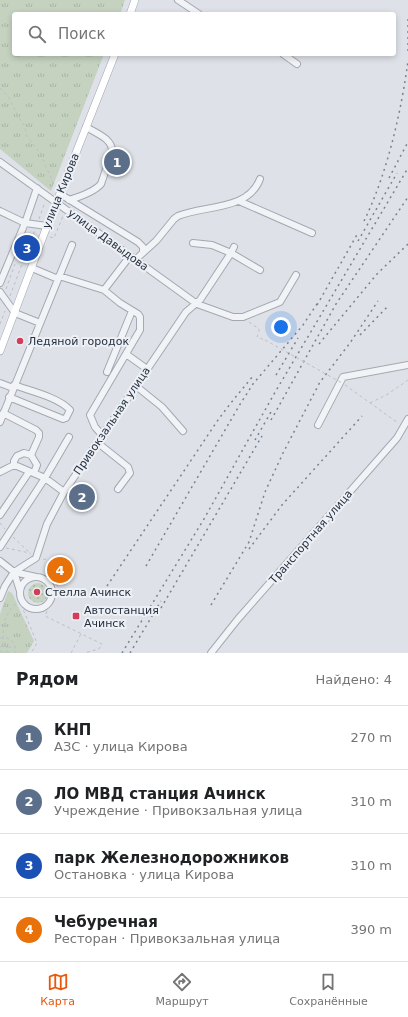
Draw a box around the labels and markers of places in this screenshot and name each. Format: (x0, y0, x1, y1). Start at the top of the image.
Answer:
pin: 1 (104, 147, 130, 177)
pin: 3 (14, 233, 40, 263)
place label: Ледяной городок (28, 335, 129, 348)
marker: Ледяной городок (15, 336, 25, 346)
pin: 2 (69, 482, 95, 512)
pin: 4 (47, 555, 73, 585)
place label: Стелла Ачинск (45, 586, 132, 599)
marker: Стелла Ачинск (32, 587, 42, 597)
place label: Автостанция Ачинск (84, 604, 159, 630)
marker: Автостанция Ачинск (71, 611, 81, 621)

